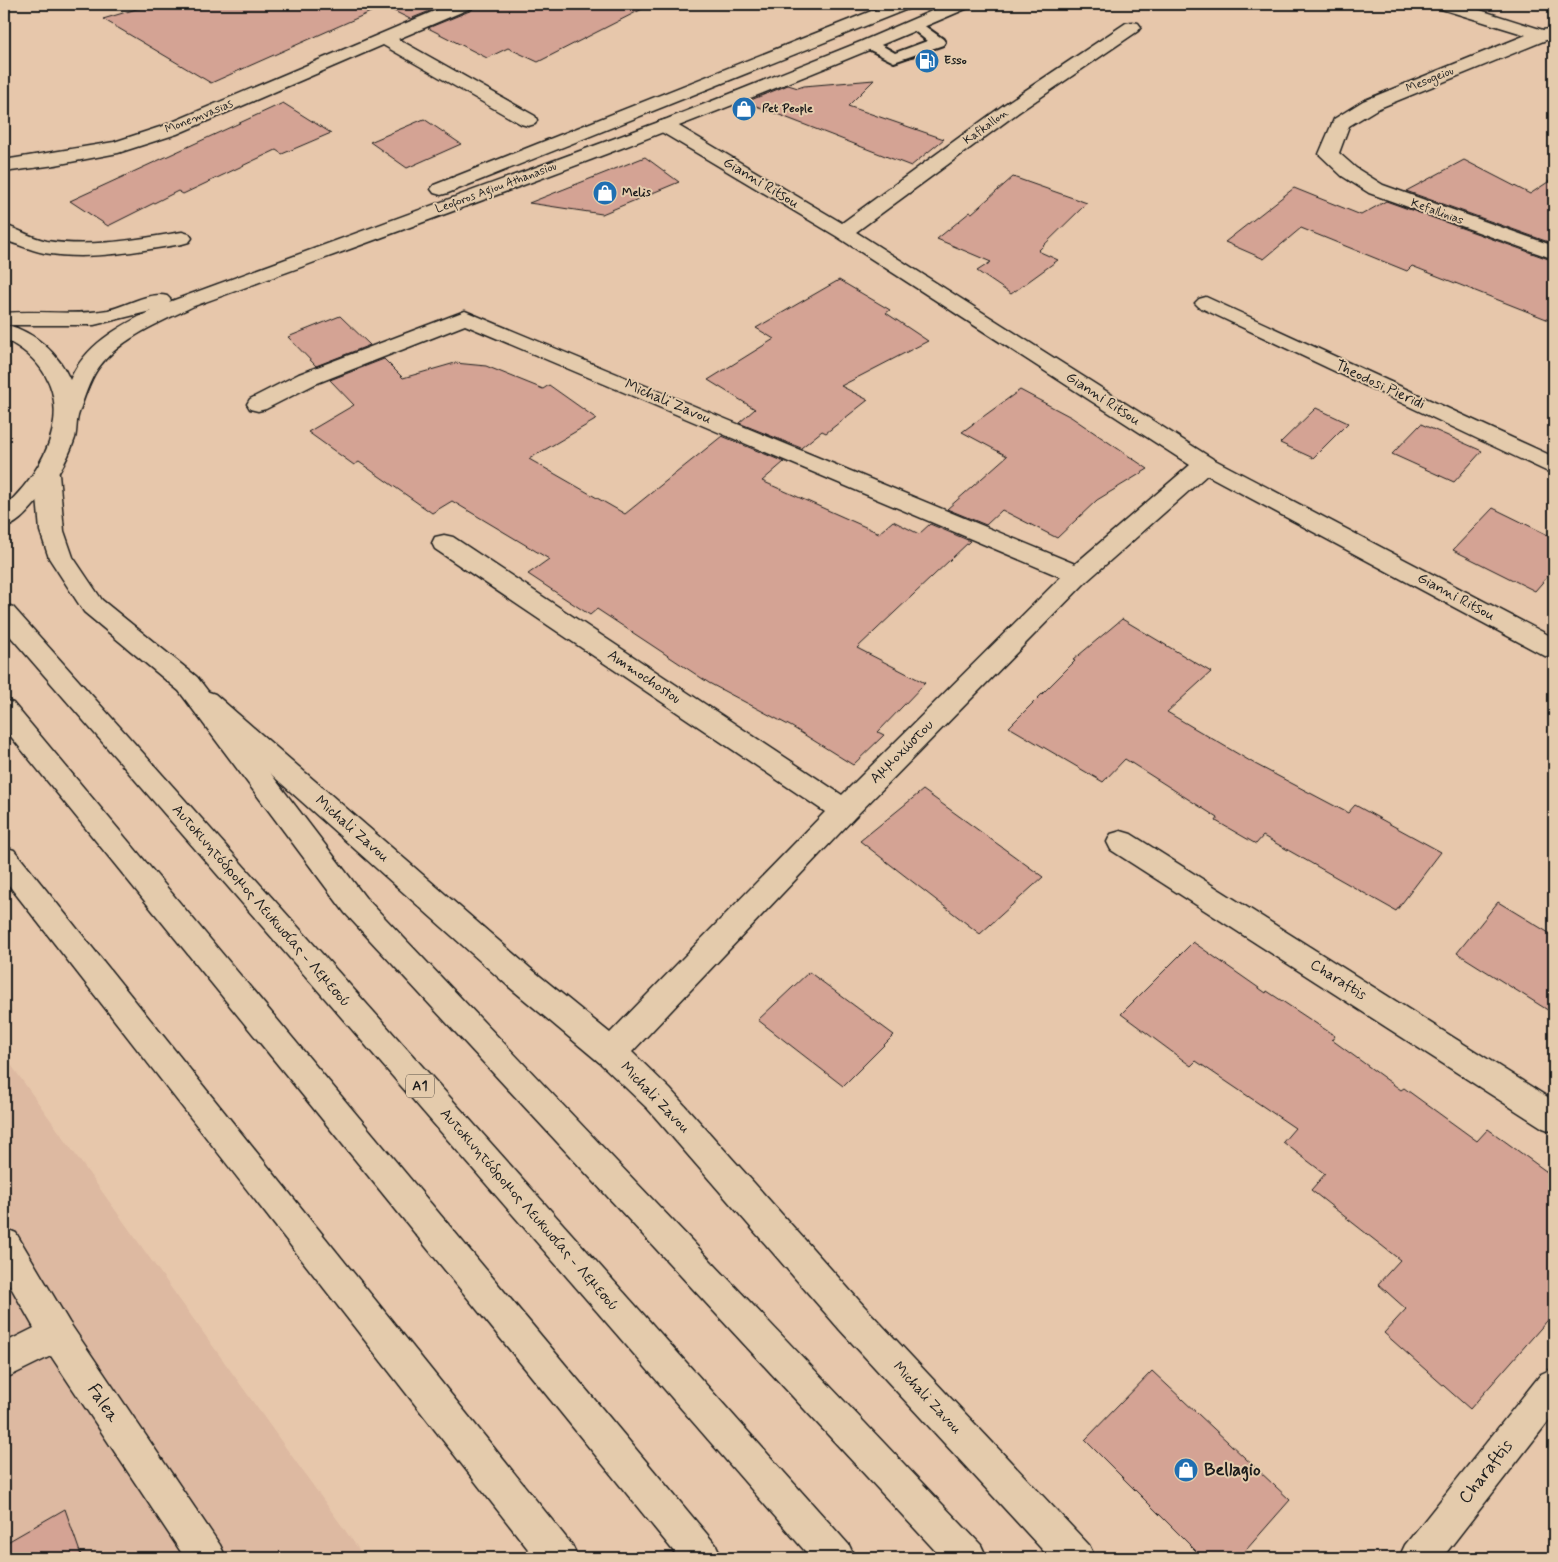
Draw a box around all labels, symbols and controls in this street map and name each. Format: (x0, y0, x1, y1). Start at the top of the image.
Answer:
fuel station icon: Esso (914, 48, 940, 74)
place label: Esso (944, 53, 967, 69)
street label: Mesogeiou (1404, 63, 1456, 97)
street label: Monemvasias (163, 96, 236, 138)
shop icon: Pet People (731, 96, 757, 122)
place label: Pet People (762, 101, 813, 117)
street label: Kafkallon (960, 105, 1012, 149)
street label: Gianni Ritsou (719, 152, 803, 214)
street label: Leoforos Agiou Athanasiou (433, 159, 559, 218)
shop icon: Melis (592, 180, 618, 206)
place label: Melis (622, 185, 651, 201)
street label: Kefallinias (1408, 195, 1466, 229)
street label: Theodosi Pieridi (1332, 355, 1428, 415)
street label: Gianni Ritsou (1062, 367, 1144, 431)
street label: Michali Zavou (622, 375, 714, 429)
street label: Gianni Ritsou (1414, 568, 1498, 626)
street label: Ammochostou (603, 645, 685, 709)
street label: Αμμοχώστου (866, 716, 938, 788)
street label: Michali Zavou (311, 791, 393, 867)
street label: Αυτοκινητόδρομος Λευκωσίας - Λεμεσού (167, 800, 355, 1012)
street label: Charaftis (1306, 955, 1370, 1005)
street label: Michali Zavou (616, 1058, 694, 1138)
road number: A1 (406, 1074, 434, 1098)
street label: Αυτοκινητόδρομος Λευκωσίας - Λεμεσού (435, 1104, 623, 1316)
street label: Michali Zavou (888, 1357, 966, 1439)
street label: Falea (81, 1379, 125, 1427)
street label: Charaftis (1453, 1435, 1519, 1509)
shop icon: Bellagio (1173, 1457, 1199, 1483)
place label: Bellagio (1204, 1458, 1261, 1482)

